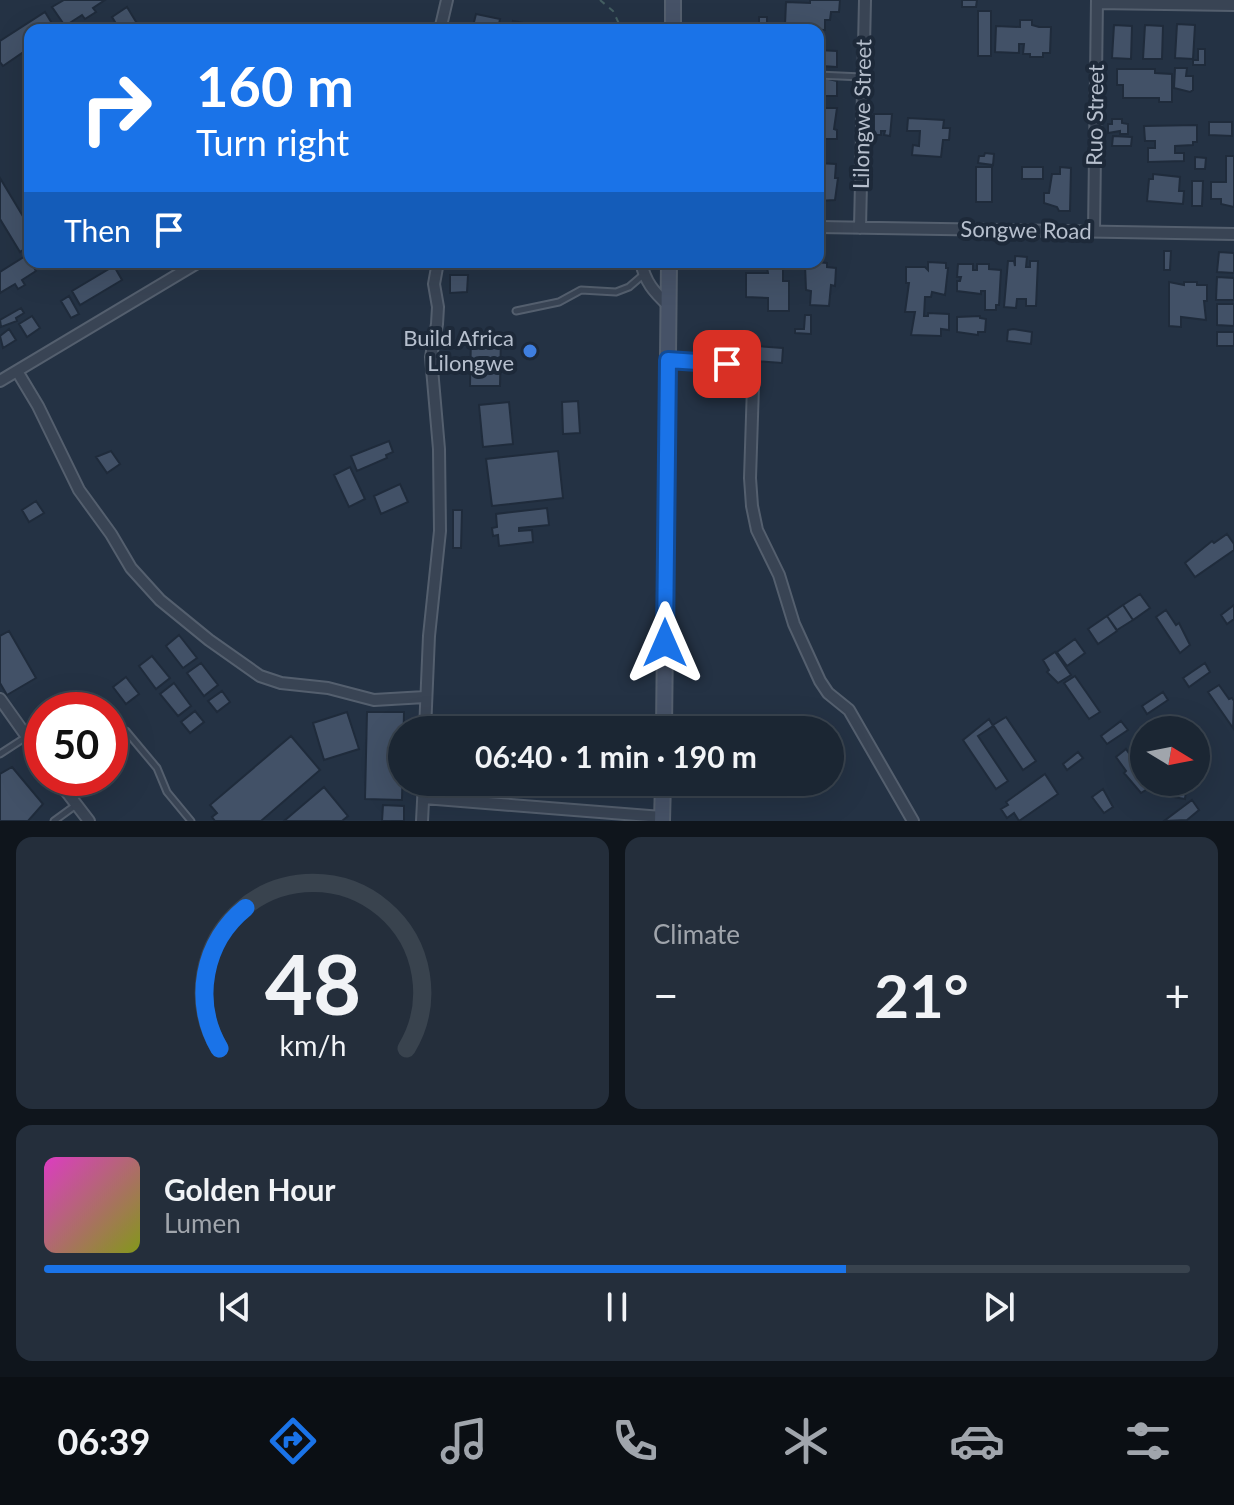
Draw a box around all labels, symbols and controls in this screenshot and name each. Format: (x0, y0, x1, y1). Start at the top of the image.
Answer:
street label: Lilongwe Street (847, 39, 876, 189)
text: 160 m (196, 52, 354, 119)
icon: right (64, 56, 168, 160)
street label: Ruo Street (1080, 64, 1109, 166)
text: Turn right (196, 120, 349, 164)
icon: arrive (147, 208, 191, 252)
text: Then (64, 212, 131, 248)
street label: Songwe Road (960, 215, 1092, 244)
place label: Build Africa Lilongwe (403, 324, 514, 376)
pin (693, 330, 761, 398)
marker: Build Africa Lilongwe (521, 342, 539, 360)
icon: arrive (705, 342, 749, 386)
position arrow (623, 601, 707, 685)
speed limit sign: 50 (24, 692, 128, 796)
north arrow (1130, 716, 1210, 796)
map controls (1130, 716, 1210, 796)
text: 06:40 · 1 min · 190 m (475, 738, 757, 774)
text: Climate (653, 918, 740, 950)
text: 48 (264, 933, 361, 1033)
text: 21° (874, 959, 969, 1031)
text: − (653, 969, 679, 1021)
text: + (1164, 969, 1190, 1021)
text: km/h (279, 1028, 346, 1062)
text: Golden Hour (164, 1171, 336, 1207)
text: Lumen (164, 1207, 241, 1239)
icon: previous (213, 1285, 257, 1329)
icon: pause (595, 1285, 639, 1329)
icon: next (977, 1285, 1021, 1329)
icon: directions (265, 1413, 321, 1469)
icon: music (436, 1413, 492, 1469)
icon: phone (607, 1413, 663, 1469)
icon: climate (778, 1413, 834, 1469)
icon: car (949, 1413, 1005, 1469)
icon: filters (1120, 1413, 1176, 1469)
text: 06:39 (58, 1419, 150, 1463)

